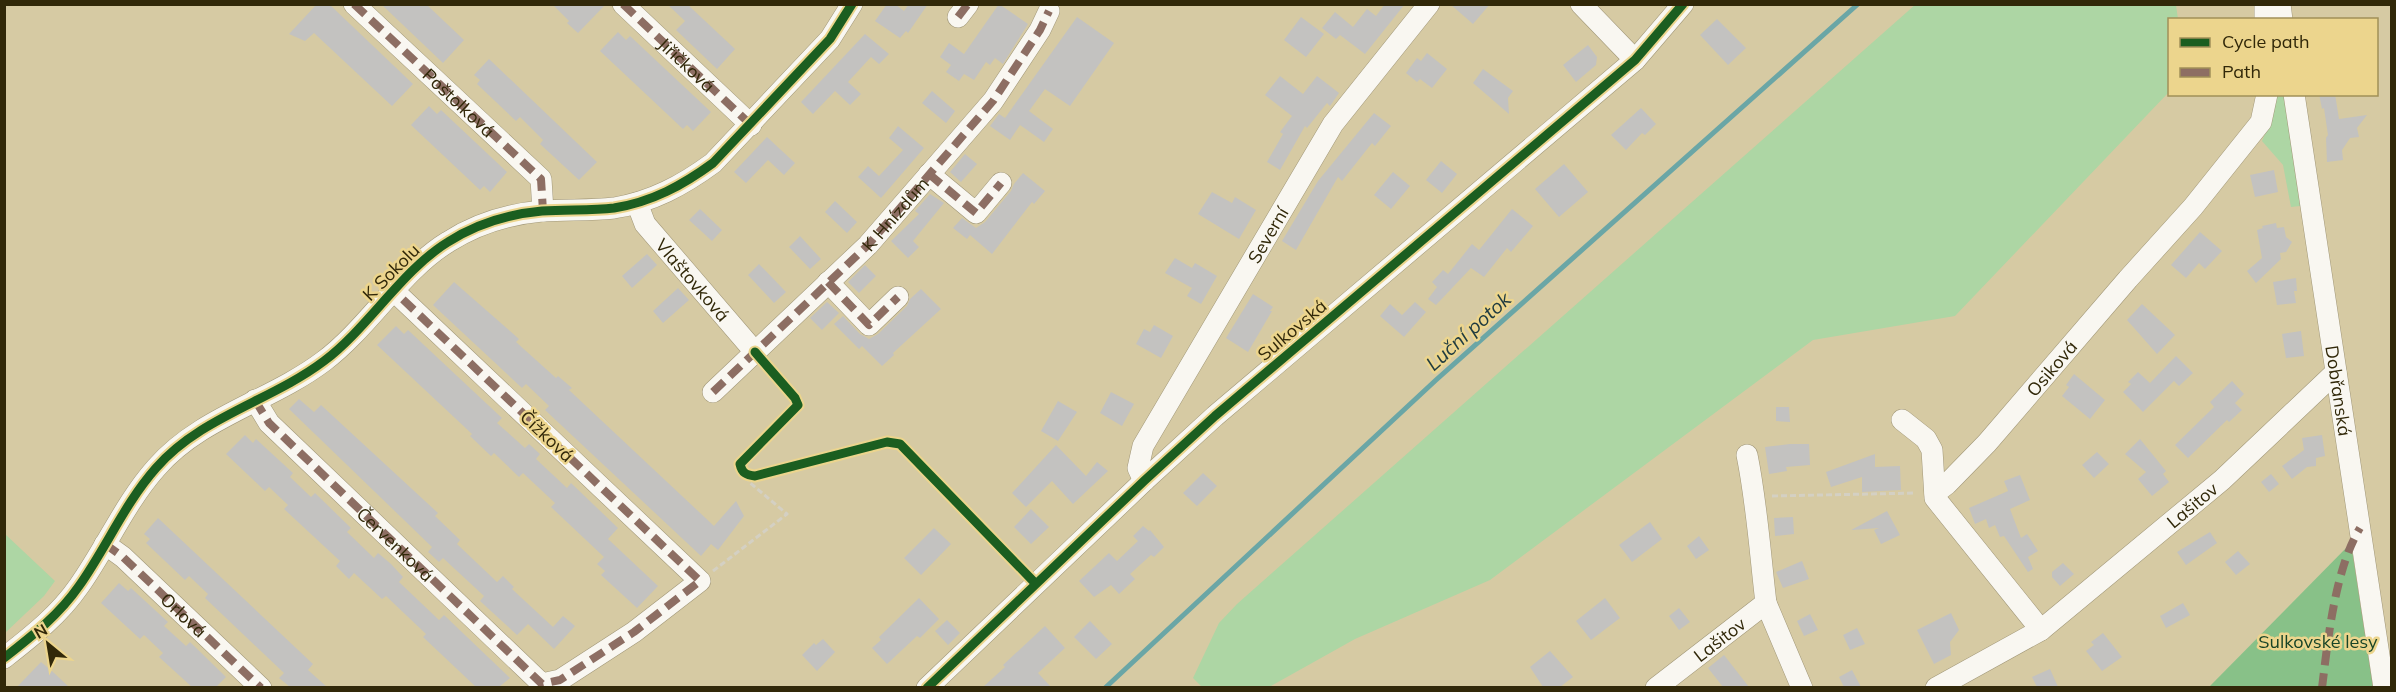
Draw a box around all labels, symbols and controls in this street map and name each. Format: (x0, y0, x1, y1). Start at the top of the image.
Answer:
legend (2168, 18, 2378, 96)
text: Cycle path (2222, 30, 2309, 53)
street label: Jiřičková (654, 32, 720, 97)
text: Path (2222, 60, 2261, 83)
street label: Poštolková (418, 63, 500, 142)
street label: K Hnízdům (857, 172, 934, 256)
street label: Severní (1242, 201, 1294, 267)
street label: Vlaštovková (651, 234, 735, 326)
street label: K Sokolu (358, 239, 424, 305)
water label: Luční potok (1420, 286, 1516, 376)
street label: Sulkovská (1253, 294, 1331, 366)
street label: Osiková (2021, 335, 2082, 401)
street label: Dobřanská (2321, 344, 2357, 438)
street label: Čížková (515, 405, 579, 467)
street label: Lašitov (2162, 477, 2223, 533)
street label: Červenková (352, 502, 439, 586)
street label: Orlová (156, 587, 212, 642)
street label: Lašitov (1689, 611, 1750, 666)
north arrow (18, 614, 78, 674)
text: N (30, 619, 51, 643)
park label: Sulkovské lesy (2258, 630, 2378, 653)

